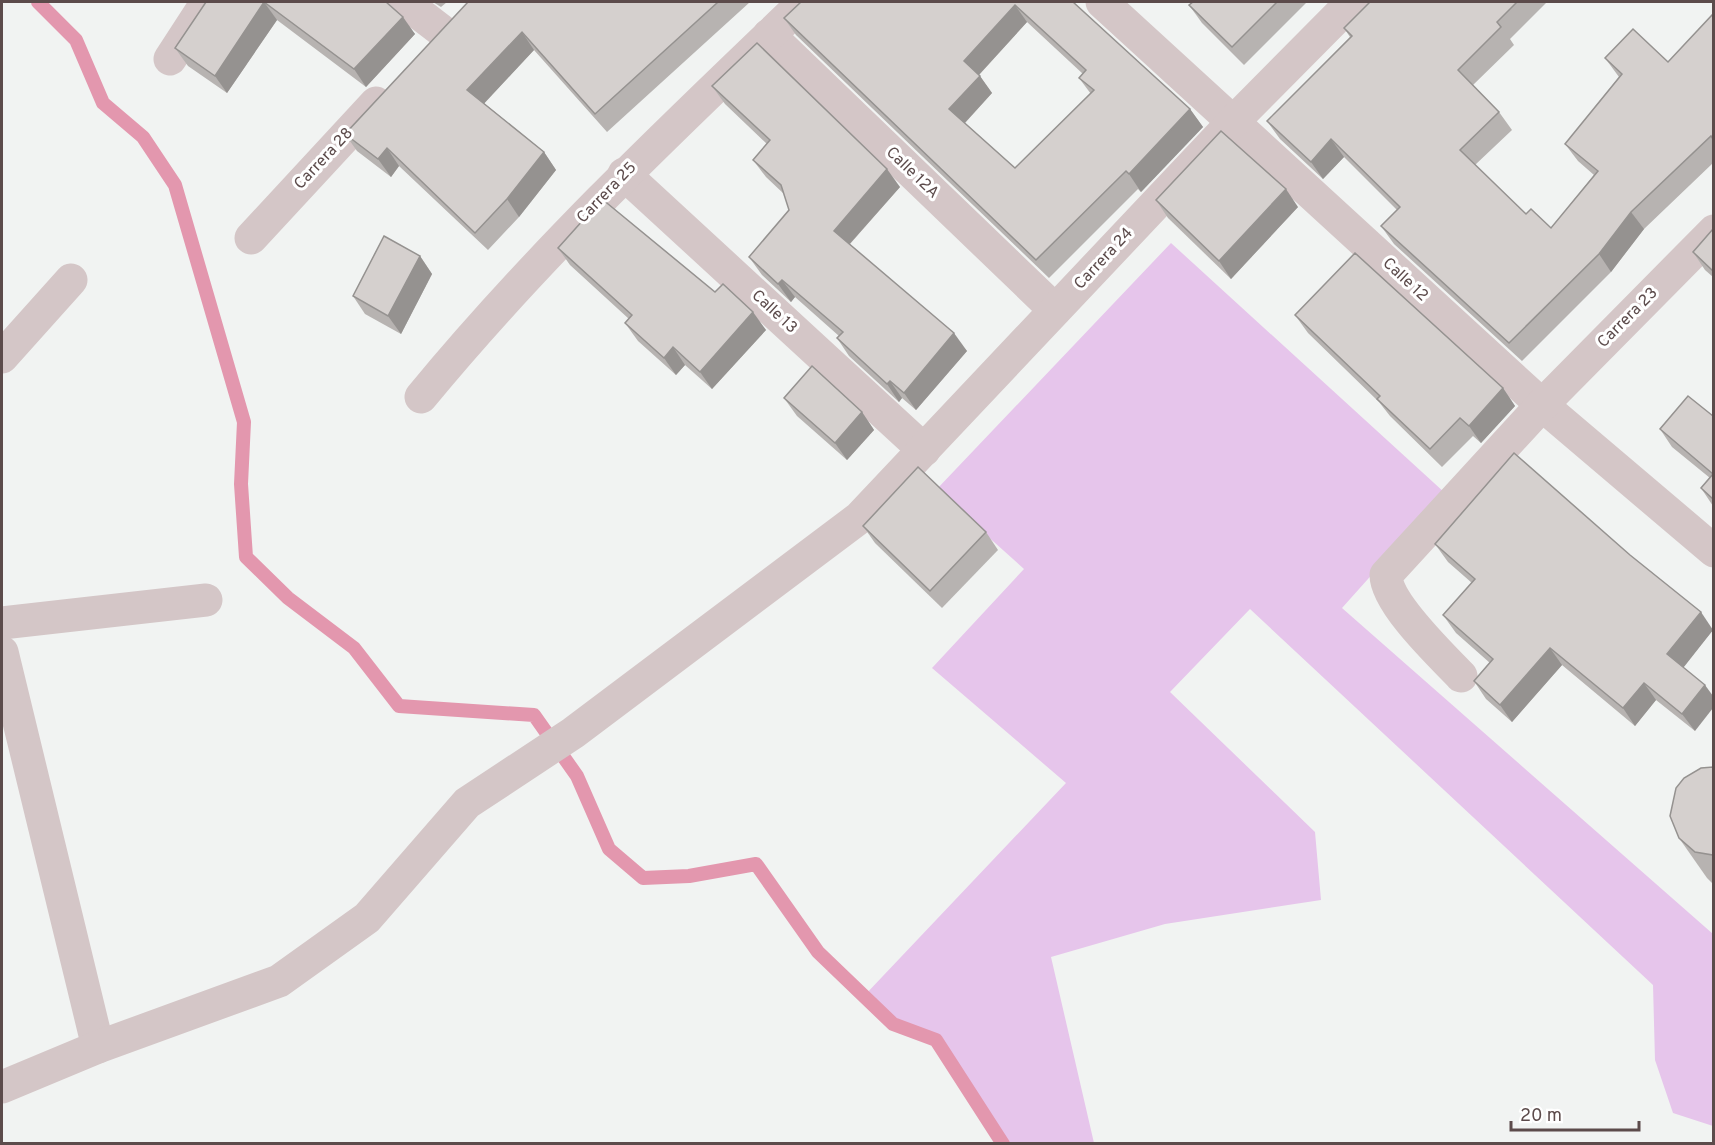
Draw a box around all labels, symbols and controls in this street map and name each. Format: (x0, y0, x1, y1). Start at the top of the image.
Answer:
street label: Carrera 28 (290, 124, 358, 194)
street label: Calle 12A (881, 143, 943, 203)
street label: Carrera 25 (573, 158, 641, 228)
street label: Carrera 24 (1070, 224, 1138, 294)
street label: Calle 12 (1378, 254, 1432, 306)
street label: Carrera 23 (1594, 284, 1662, 352)
street label: Calle 13 (747, 286, 801, 338)
scale bar (1511, 1094, 1638, 1132)
text: 20 m (1520, 1105, 1562, 1128)

